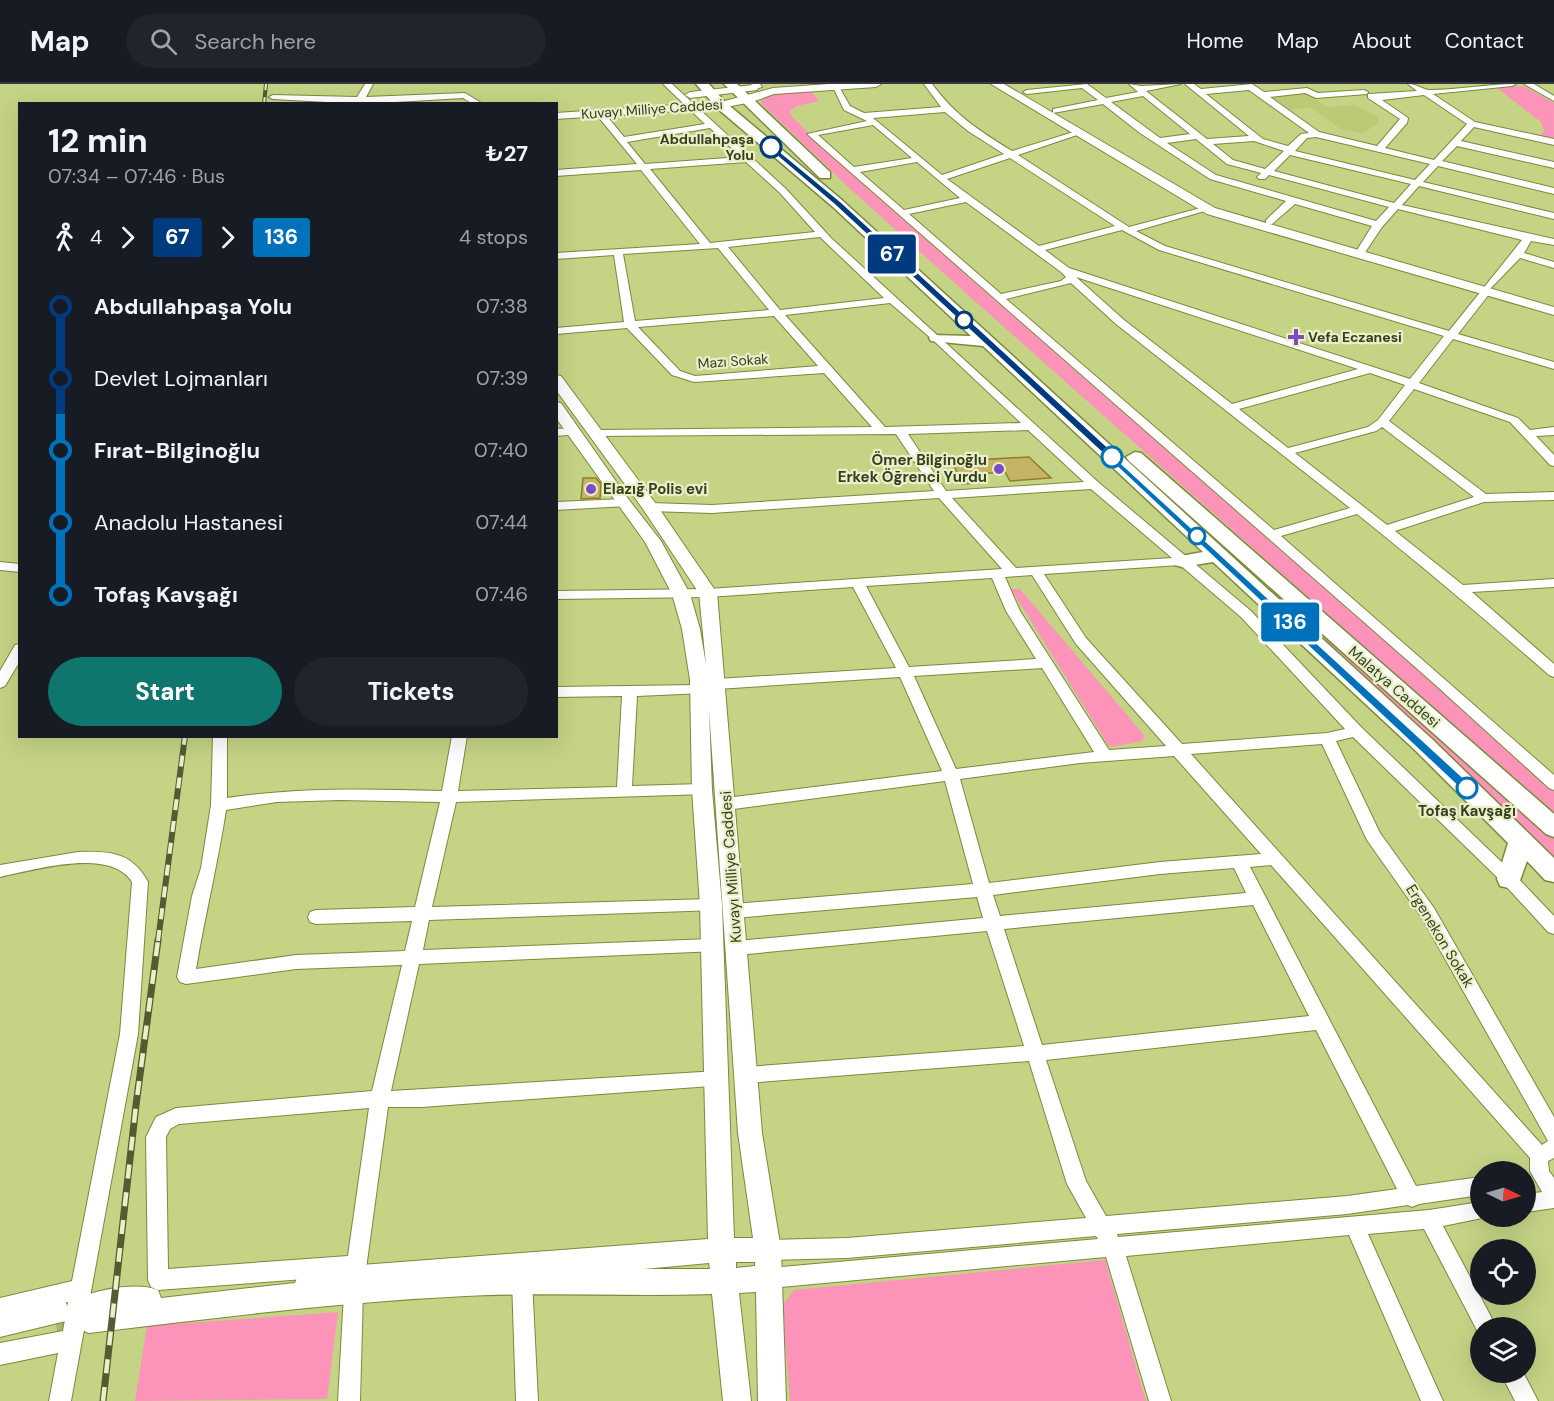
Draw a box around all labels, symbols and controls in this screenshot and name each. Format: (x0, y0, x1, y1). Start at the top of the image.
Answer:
search box (126, 14, 546, 68)
text: Map (30, 23, 90, 60)
icon: search (147, 25, 180, 58)
text: Search here (195, 27, 316, 56)
text: Home (1186, 27, 1244, 55)
text: Map (1277, 27, 1319, 55)
text: About (1352, 27, 1412, 55)
text: Contact (1445, 27, 1524, 55)
street label: Kuvayı Milliye Caddesi (580, 95, 724, 123)
text: 12 min (48, 119, 148, 162)
place label: Abdullahpaşa Yolu (660, 130, 754, 164)
marker: Abdullahpaşa Yolu (760, 136, 782, 158)
text: ₺27 (485, 139, 528, 168)
text: 07:34 – 07:46 · Bus (48, 163, 225, 189)
icon: walk (48, 221, 81, 254)
icon: forward (111, 221, 144, 254)
icon: forward (211, 221, 244, 254)
text: 67 (165, 223, 190, 251)
text: 136 (265, 223, 298, 251)
text: 4 (90, 224, 102, 250)
text: 4 stops (459, 224, 528, 250)
line badge: 67 (865, 234, 919, 274)
text: 67 (880, 240, 904, 268)
text: Abdullahpaşa Yolu (94, 292, 292, 321)
text: 07:38 (476, 293, 528, 319)
unlabelled marker (955, 311, 973, 329)
place label: Vefa Eczanesi (1308, 328, 1402, 346)
marker: Vefa Eczanesi (1289, 330, 1303, 344)
street label: Mazı Sokak (697, 350, 769, 372)
text: Devlet Lojmanları (94, 364, 268, 393)
text: 07:39 (476, 365, 528, 391)
text: Fırat-Bilginoğlu (94, 436, 260, 465)
text: 07:40 (474, 437, 528, 463)
unlabelled marker (1101, 446, 1123, 468)
place label: Ömer Bilginoğlu Erkek Öğrenci Yurdu (838, 450, 987, 487)
marker: Ömer Bilginoğlu Erkek Öğrenci Yurdu (992, 462, 1006, 476)
place label: Elazığ Polis evi (603, 479, 707, 499)
marker: Elazığ Polis evi (584, 482, 598, 496)
text: Anadolu Hastanesi (94, 508, 283, 537)
text: 07:44 (476, 509, 528, 535)
unlabelled marker (1188, 527, 1206, 545)
text: Tofaş Kavşağı (94, 580, 238, 609)
text: 07:46 (475, 581, 528, 607)
line badge: 136 (1256, 602, 1324, 642)
text: 136 (1273, 608, 1307, 636)
street label: Malatya Caddesi (1344, 642, 1444, 732)
button: Start (48, 657, 282, 726)
button: Tickets (294, 657, 528, 726)
marker: Tofaş Kavşağı (1456, 777, 1478, 799)
street label: Kuvayı Milliye Caddesi (716, 790, 746, 944)
place label: Tofaş Kavşağı (1418, 801, 1516, 821)
street label: Ergenekon Sokak (1401, 881, 1479, 992)
north arrow (1470, 1161, 1536, 1227)
map controls (1470, 1161, 1536, 1383)
button: locate (1470, 1239, 1536, 1305)
button: layers (1470, 1317, 1536, 1383)

